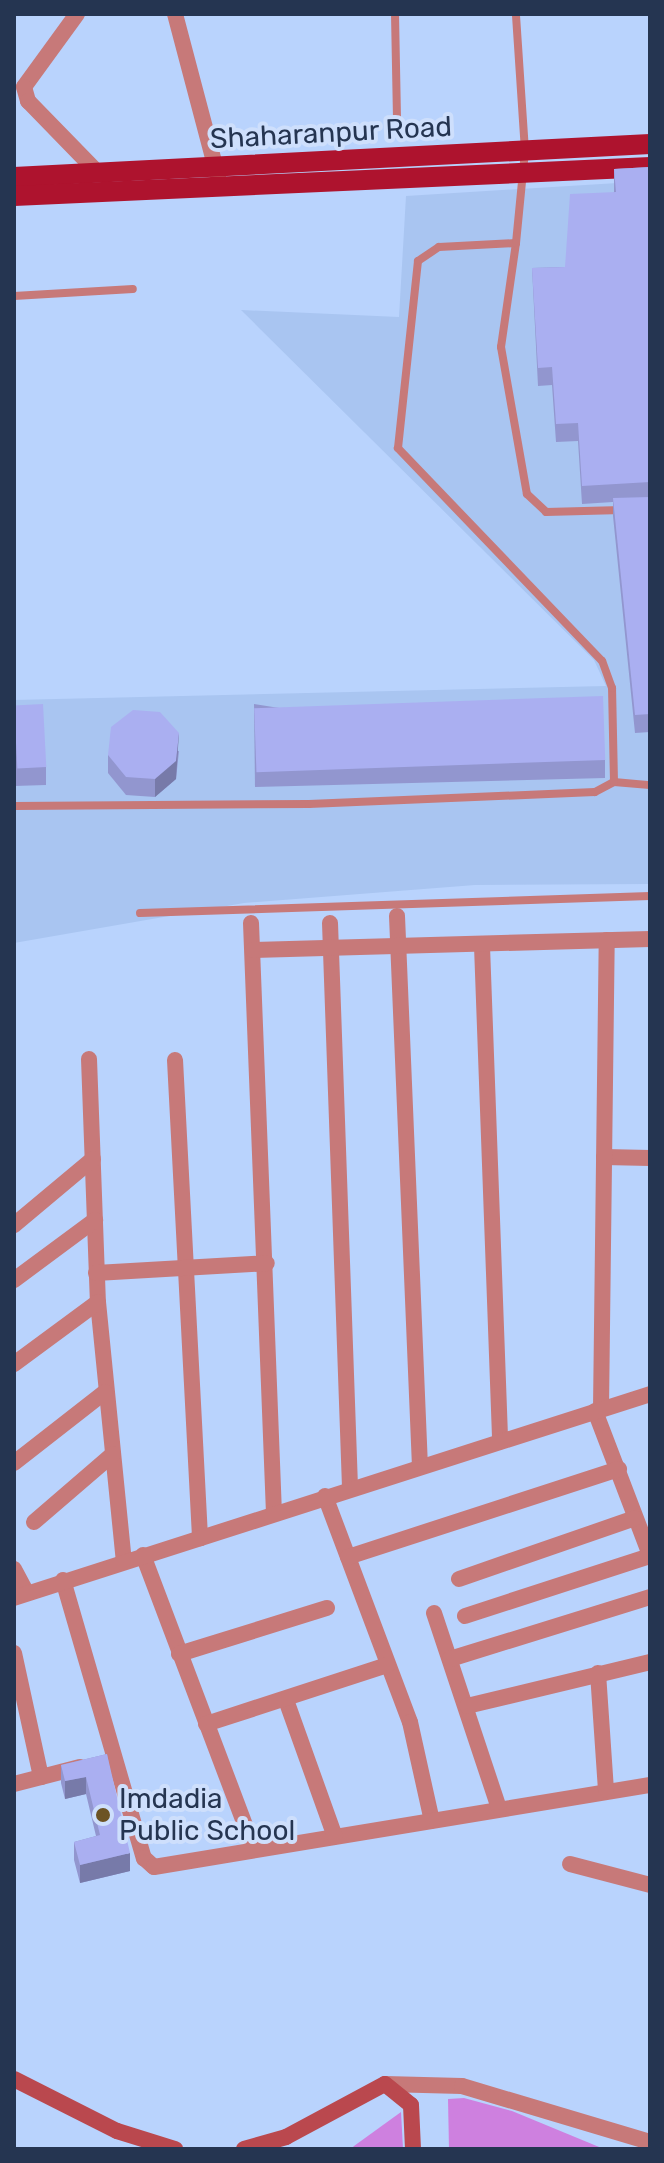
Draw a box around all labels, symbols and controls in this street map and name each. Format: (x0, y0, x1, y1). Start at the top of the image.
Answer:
street label: Shaharanpur Road (209, 110, 453, 156)
place label: Imdadia Public School (119, 1782, 295, 1848)
marker: Imdadia Public School (94, 1806, 112, 1824)

